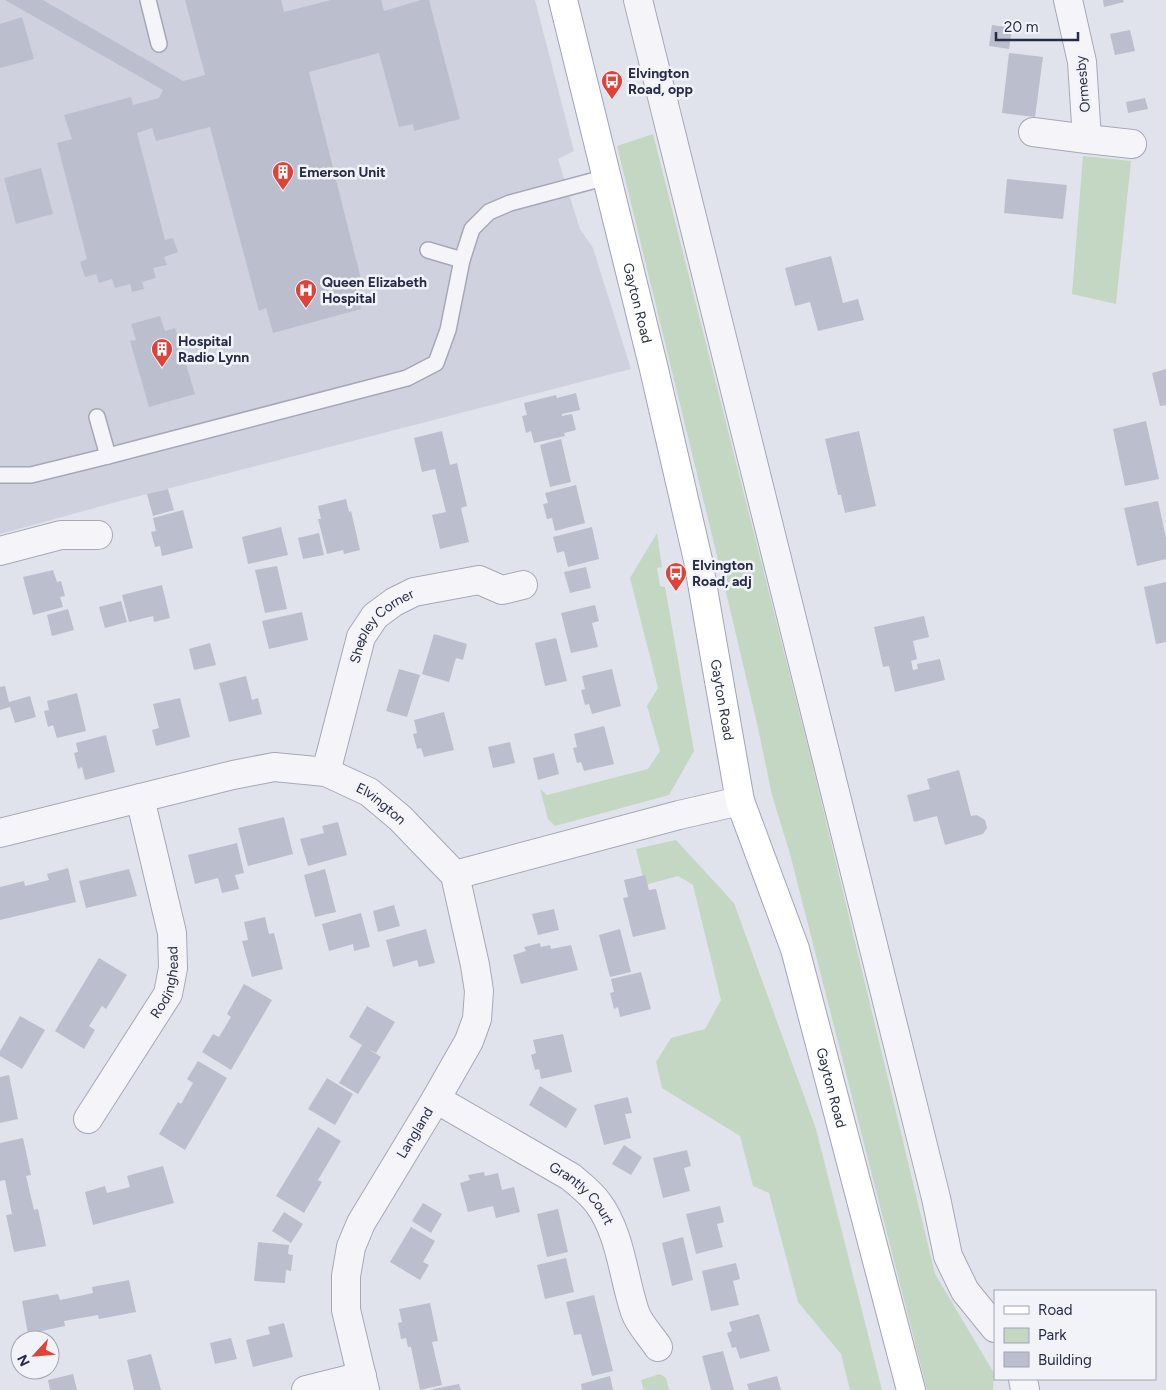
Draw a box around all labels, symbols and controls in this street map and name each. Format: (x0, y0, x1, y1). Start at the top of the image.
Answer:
scale bar (996, 10, 1078, 42)
text: 20 m (1004, 18, 1038, 36)
street label: Ormesby (1072, 54, 1094, 113)
place label: Elvington Road, opp (628, 65, 693, 98)
bus stop icon: Elvington Road, opp (600, 69, 624, 100)
building icon: Emerson Unit (271, 160, 295, 191)
place label: Emerson Unit (299, 164, 386, 181)
street label: Gayton Road (620, 261, 656, 345)
place label: Queen Elizabeth Hospital (322, 274, 427, 307)
hospital icon: Queen Elizabeth Hospital (294, 278, 318, 309)
place label: Hospital Radio Lynn (178, 333, 249, 366)
building icon: Hospital Radio Lynn (150, 337, 174, 368)
place label: Elvington Road, adj (692, 557, 753, 590)
bus stop icon: Elvington Road, adj (664, 561, 688, 592)
street label: Shepley Corner (346, 585, 417, 665)
street label: Gayton Road (707, 658, 738, 742)
street label: Elvington (354, 779, 410, 828)
street label: Rodinghead (146, 946, 182, 1021)
street label: Gayton Road (813, 1046, 850, 1130)
street label: Langland (393, 1104, 437, 1162)
street label: Grantly Court (546, 1158, 618, 1228)
legend (994, 1290, 1156, 1380)
text: Road (1038, 1301, 1073, 1319)
text: Park (1038, 1326, 1067, 1344)
north arrow (10, 1330, 60, 1380)
text: Building (1038, 1351, 1092, 1369)
text: N (14, 1352, 34, 1369)

